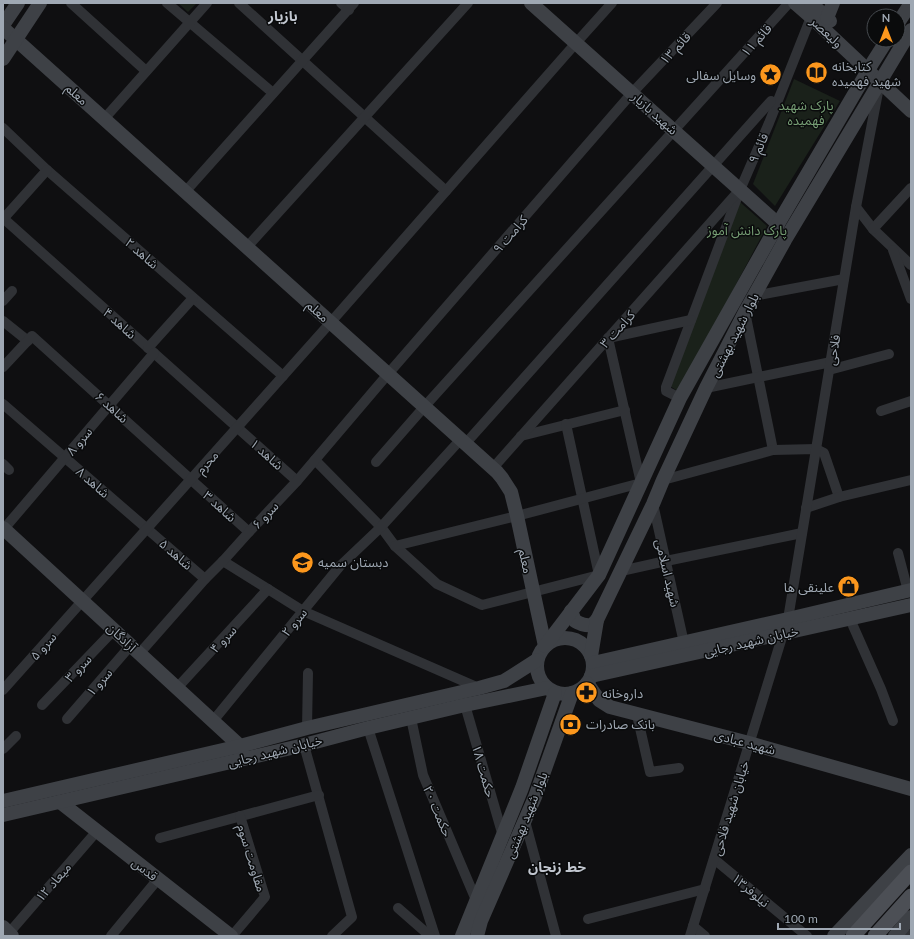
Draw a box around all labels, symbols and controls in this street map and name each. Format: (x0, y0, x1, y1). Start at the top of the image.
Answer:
district label: بازیار (267, 7, 298, 25)
north arrow (866, 8, 906, 48)
text: N (882, 11, 890, 24)
street label: ولیعصر (807, 12, 847, 51)
street label: قائم ۱۱ (737, 20, 777, 62)
street label: قائم ۱۳ (656, 28, 696, 70)
place label: کتابخانه شهید فهمیده (832, 58, 901, 90)
library icon: کتابخانه شهید فهمیده (803, 60, 829, 86)
place icon: وسایل سفالی (758, 62, 784, 88)
place label: وسایل سفالی (686, 67, 756, 84)
street label: معلم (60, 80, 92, 111)
street label: شهید بازیار (627, 88, 681, 138)
park label: پارک شهید فهمیده (778, 97, 834, 129)
street label: قائم ۹ (745, 130, 774, 167)
street label: کرامت ۹ (489, 211, 531, 256)
park label: پارک دانش آموز (706, 222, 787, 240)
street label: شاهد ۲ (122, 234, 162, 272)
street label: بلوار شهید بهشتی (706, 290, 763, 380)
street label: معلم (301, 297, 333, 328)
street label: شاهد ۴ (100, 304, 140, 342)
street label: کرامت ۳ (596, 306, 638, 351)
street label: فلاحی (823, 333, 844, 367)
street label: شاهد ۶ (92, 388, 132, 426)
street label: سرو ۸ (63, 424, 95, 458)
street label: شاهد ۱ (247, 435, 287, 473)
street label: محرم (192, 447, 223, 478)
street label: شاهد ۸ (73, 463, 113, 501)
street label: شاهد ۳ (200, 487, 240, 525)
street label: سرو ۶ (248, 498, 282, 532)
street label: شاهد ۵ (156, 535, 196, 573)
street label: شهید اسلامی (651, 537, 684, 609)
street label: معلم (513, 547, 536, 576)
school or university icon: دبستان سمیه (290, 549, 316, 575)
place label: دبستان سمیه (318, 554, 389, 571)
shop icon: علینقی ها (836, 574, 862, 600)
place label: علینقی ها (784, 579, 834, 596)
street label: سرو ۲ (278, 605, 310, 639)
street label: آزادگان (103, 619, 141, 656)
street label: سرو ۴ (206, 622, 240, 656)
street label: خیابان شهید رجایی (702, 622, 801, 661)
street label: سرو ۵ (26, 629, 60, 663)
street label: سرو ۳ (61, 651, 95, 685)
street label: سرو ۱ (82, 665, 116, 699)
pharmacy icon: داروخانه (574, 680, 600, 706)
place label: داروخانه (602, 685, 643, 701)
bank icon: بانک صادرات (558, 711, 584, 737)
place label: بانک صادرات (586, 716, 655, 732)
street label: شهید عبادی (712, 726, 777, 759)
street label: خیابان شهید رجایی (226, 731, 324, 771)
street label: حکمت ۱۸ (469, 743, 499, 800)
street label: خیابان شهید فلاحی (708, 758, 753, 858)
street label: بلوار شهید بهشتی (501, 769, 552, 861)
street label: حکمت ۲۰ (420, 783, 456, 839)
street label: مقاومت سوم (232, 822, 270, 894)
street label: قدس (128, 854, 161, 885)
district label: خط زنجان (528, 858, 586, 876)
street label: میعاد ۱۲ (32, 859, 74, 905)
street label: نیلوفر۱۳ (729, 870, 773, 910)
scale bar (778, 905, 900, 931)
text: 100 m (784, 911, 818, 926)

